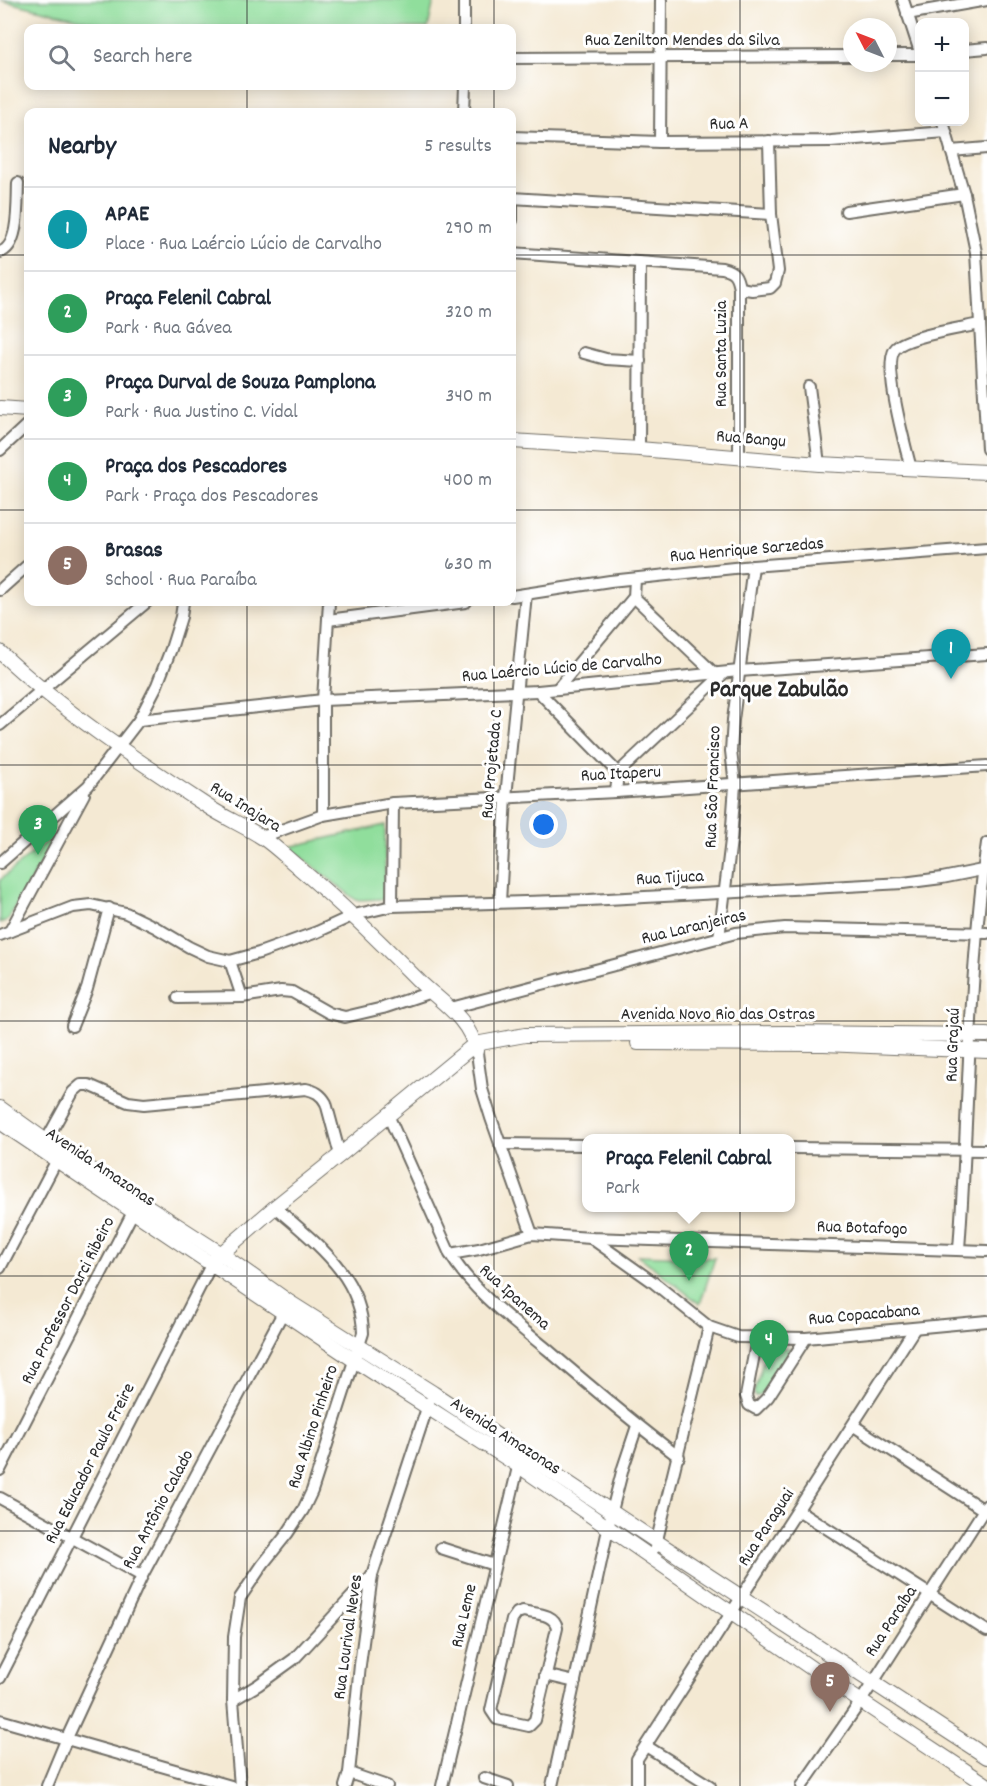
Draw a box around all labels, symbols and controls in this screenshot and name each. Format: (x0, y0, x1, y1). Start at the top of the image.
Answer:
north arrow (843, 18, 897, 72)
map controls (915, 18, 969, 126)
button: + (915, 18, 969, 72)
search box (24, 24, 516, 90)
street label: Rua Zenilton Mendes da Silva (584, 29, 780, 54)
icon: search (45, 41, 78, 74)
text: Search here (93, 42, 192, 73)
button: − (915, 72, 969, 126)
street label: Rua A (709, 112, 749, 138)
text: Nearby (48, 129, 116, 166)
text: 5 results (424, 133, 492, 161)
text: APAE (105, 200, 149, 231)
text: 1 (65, 215, 70, 243)
text: 290 m (445, 215, 492, 243)
text: Place · Rua Laércio Lúcio de Carvalho (105, 231, 382, 259)
text: Praça Felenil Cabral (105, 284, 271, 315)
text: 2 (63, 299, 72, 327)
text: 320 m (445, 299, 492, 327)
street label: Rua Santa Luzia (710, 300, 735, 407)
text: Park · Rua Gávea (105, 315, 232, 343)
text: Praça Durval de Souza Pamplona (105, 368, 375, 399)
text: 3 (63, 383, 72, 411)
text: 340 m (446, 383, 492, 411)
text: Park · Rua Justino C. Vidal (105, 399, 298, 427)
street label: Rua Bangu (715, 424, 787, 456)
text: Praça dos Pescadores (105, 452, 287, 483)
text: 4 (63, 467, 72, 495)
text: 400 m (444, 467, 492, 495)
text: Park · Praça dos Pescadores (105, 483, 319, 511)
street label: Rua Henrique Sarzedas (669, 532, 825, 570)
text: Brasas (105, 536, 163, 567)
text: 5 (63, 551, 72, 579)
text: 630 m (444, 551, 492, 579)
text: School · Rua Paraíba (105, 567, 257, 595)
pin: 1 (932, 630, 970, 679)
street label: Rua Laércio Lúcio de Carvalho (461, 648, 663, 690)
district label: Parque Zabulão (709, 674, 849, 708)
street label: Rua Projetada C (476, 708, 510, 820)
street label: Rua São Francisco (699, 725, 729, 849)
street label: Rua Itaperu (580, 760, 662, 790)
street label: Rua Inajara (205, 776, 286, 840)
pin: 3 (18, 806, 57, 855)
your location (529, 810, 558, 839)
street label: Rua Tijuca (636, 865, 705, 893)
street label: Rua Laranjeiras (639, 904, 749, 952)
street label: Avenida Novo Rio das Ostras (621, 1003, 815, 1028)
street label: Rua Grajaú (940, 1007, 968, 1083)
street label: Avenida Amazonas (40, 1122, 160, 1214)
popup (582, 1134, 795, 1212)
text: Praça Felenil Cabral (606, 1144, 771, 1175)
text: Park (606, 1175, 640, 1203)
street label: Rua Professor Darci Ribeiro (16, 1213, 122, 1389)
street label: Rua Botafogo (816, 1215, 908, 1243)
pin: 2 (670, 1232, 708, 1281)
street label: Rua Ipanema (473, 1259, 556, 1337)
street label: Rua Copacabana (807, 1299, 921, 1333)
pin: 4 (750, 1320, 788, 1370)
street label: Rua Albino Pinheiro (282, 1362, 346, 1492)
street label: Rua Educador Paulo Freire (40, 1379, 143, 1549)
street label: Avenida Amazonas (445, 1392, 565, 1482)
street label: Rua Antônio Calado (117, 1446, 201, 1574)
street label: Rua Paraguai (732, 1484, 802, 1572)
street label: Rua Lourival Neves (328, 1573, 370, 1701)
street label: Rua Paraíba (860, 1581, 925, 1663)
street label: Rua Leme (446, 1582, 484, 1650)
pin: 5 (810, 1662, 850, 1712)

